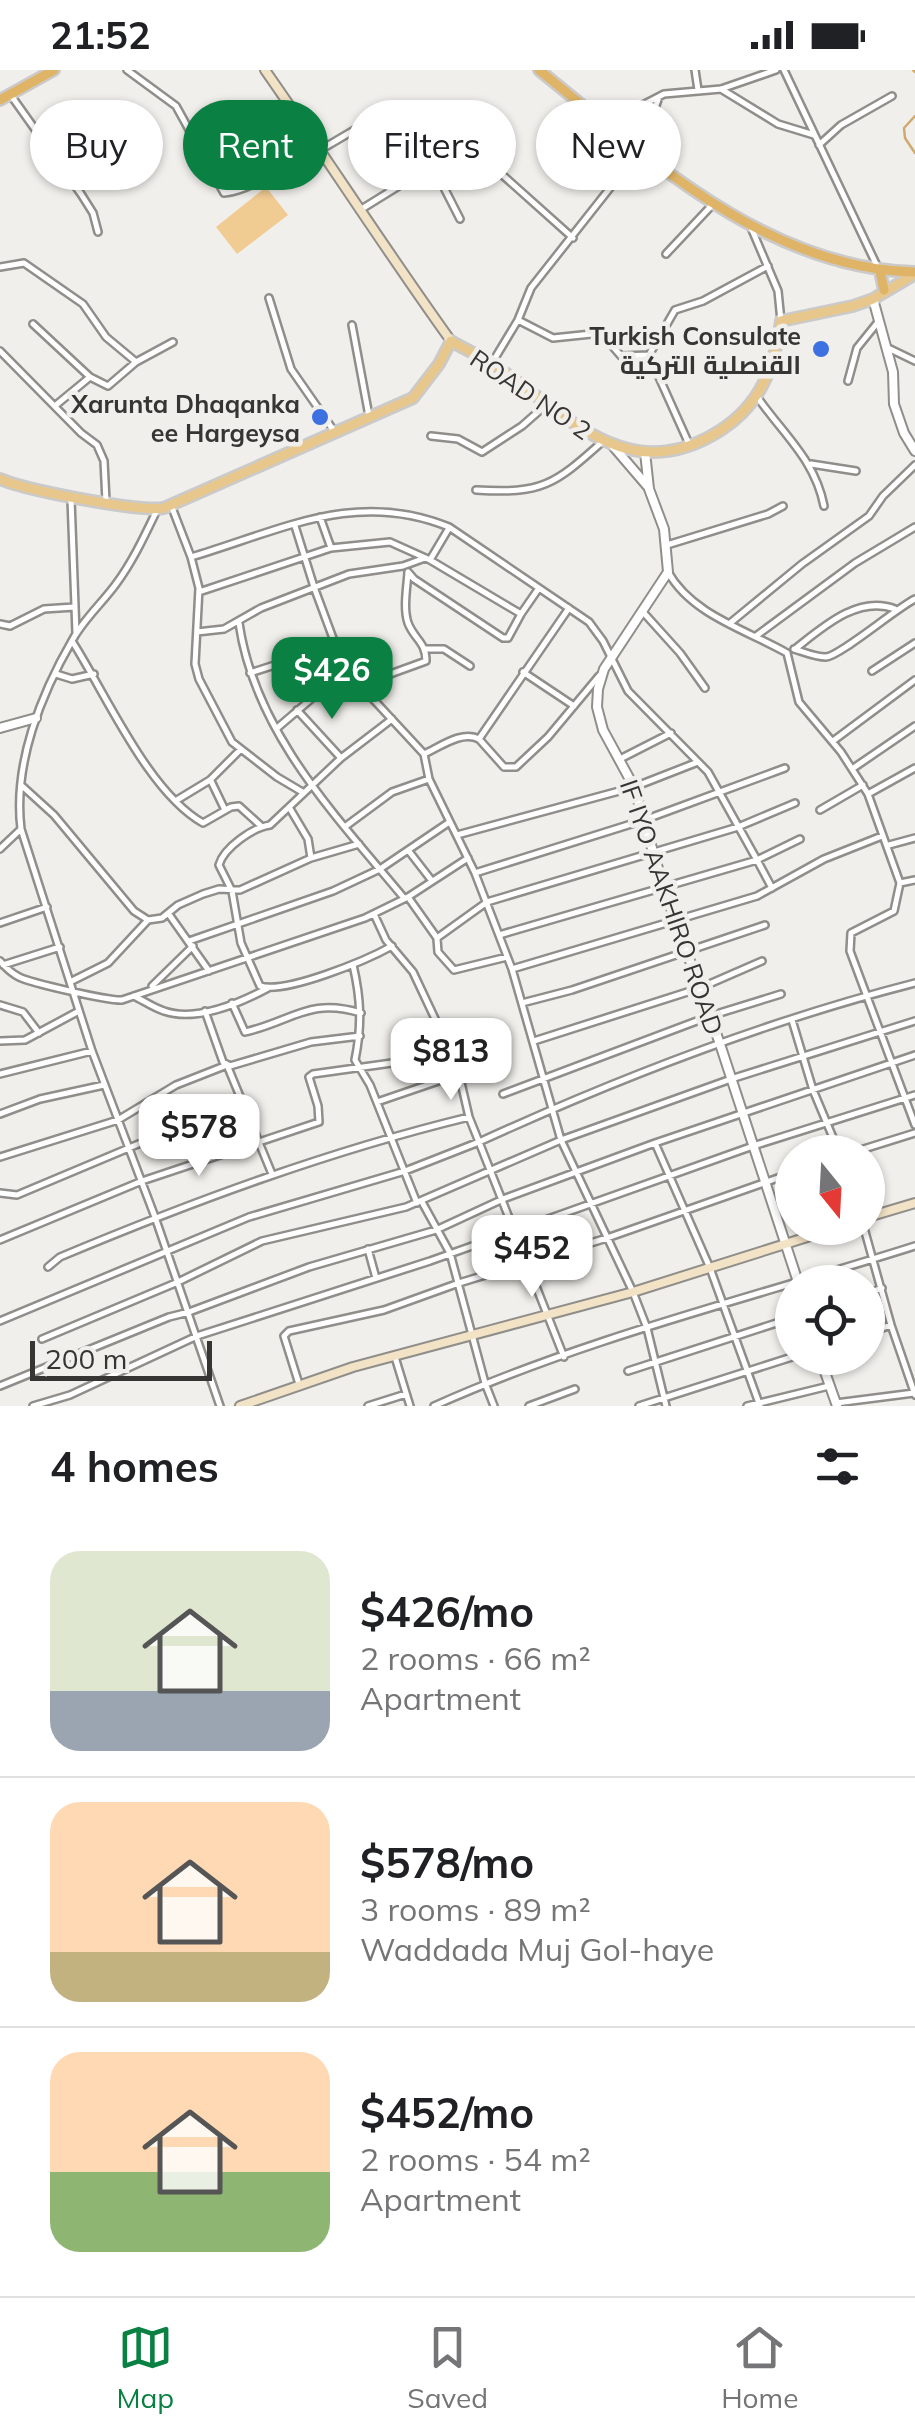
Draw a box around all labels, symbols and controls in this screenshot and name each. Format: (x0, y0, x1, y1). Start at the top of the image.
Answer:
text: 21:52 (50, 11, 151, 59)
chip: Buy (30, 100, 163, 190)
chip: Rent (183, 100, 328, 190)
chip: Filters (348, 100, 516, 190)
chip: New (536, 100, 681, 190)
place label: Turkish Consulate القنصلية التركية (589, 320, 801, 380)
marker: Turkish Consulate القنصلية التركية (810, 338, 832, 360)
street label: ROAD NO 2 (465, 342, 597, 446)
place label: Xarunta Dhaqanka ee Hargeysa (70, 388, 300, 448)
marker: Xarunta Dhaqanka ee Hargeysa (309, 406, 331, 428)
pin: $426 (273, 637, 391, 722)
text: $426 (294, 649, 370, 689)
street label: IF IYO AAKHIRO ROAD (614, 775, 730, 1039)
pin: $813 (392, 1018, 510, 1103)
text: $813 (413, 1030, 489, 1070)
pin: $578 (140, 1094, 258, 1179)
text: $578 (161, 1106, 237, 1146)
north arrow (775, 1135, 885, 1245)
map controls (775, 1135, 885, 1375)
pin: $452 (473, 1215, 591, 1300)
text: $452 (494, 1227, 570, 1267)
button: locate (775, 1265, 885, 1375)
scale bar (30, 1336, 212, 1380)
text: 200 m (45, 1341, 127, 1376)
icon: filters (810, 1439, 865, 1494)
text: 4 homes (50, 1440, 219, 1493)
text: $426/mo (360, 1585, 534, 1638)
icon: home (130, 1591, 250, 1711)
text: 2 rooms · 66 m² (360, 1638, 591, 1678)
text: Apartment (360, 1678, 521, 1718)
text: $578/mo (360, 1836, 534, 1889)
icon: home (130, 1842, 250, 1962)
text: 3 rooms · 89 m² (360, 1889, 591, 1929)
text: Waddada Muj Gol-haye (360, 1929, 714, 1969)
text: $452/mo (360, 2086, 534, 2139)
icon: home (130, 2092, 250, 2212)
text: 2 rooms · 54 m² (360, 2139, 591, 2179)
text: Apartment (360, 2179, 521, 2219)
tab: Map (117, 2320, 174, 2415)
tab: Saved (407, 2320, 488, 2415)
tab: Home (721, 2320, 798, 2415)

